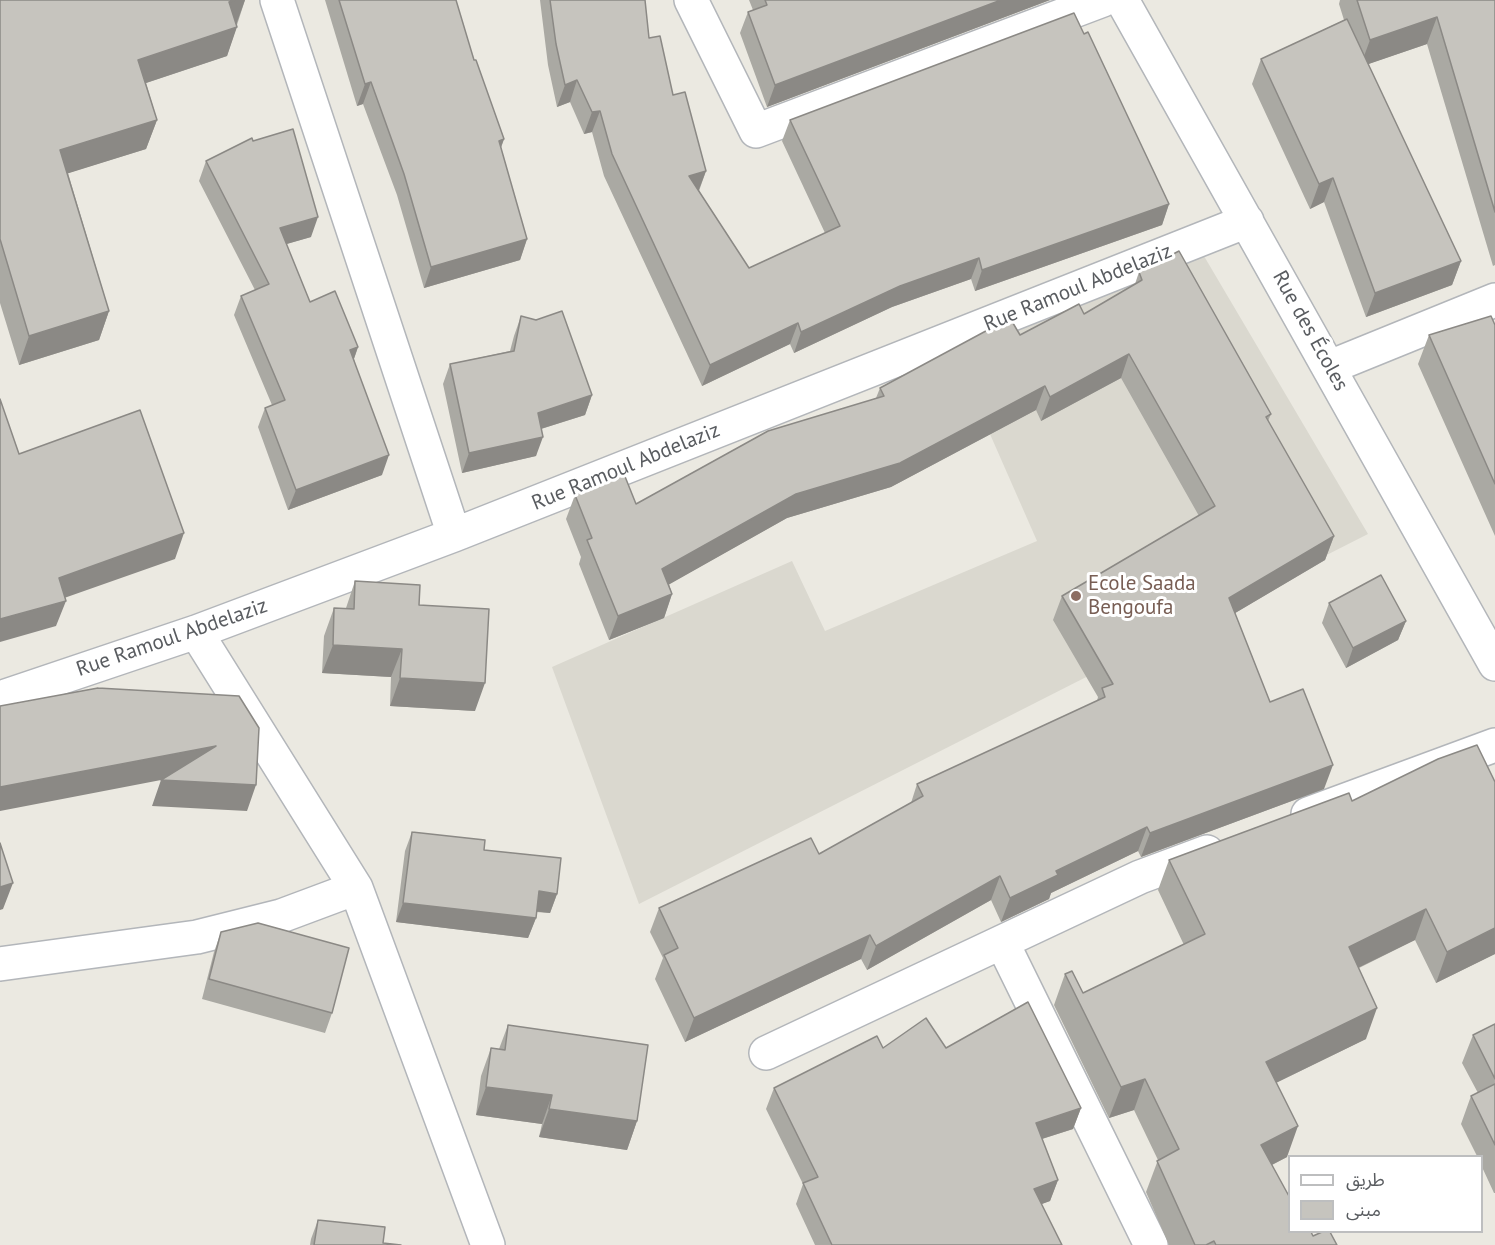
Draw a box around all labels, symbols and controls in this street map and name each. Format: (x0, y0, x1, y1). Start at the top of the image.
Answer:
street label: Rue Ramoul Abdelaziz (980, 239, 1176, 337)
street label: Rue des Écoles (1267, 267, 1353, 395)
street label: Rue Ramoul Abdelaziz (528, 418, 724, 516)
place label: Ecole Saada Bengoufa (1088, 571, 1196, 621)
marker: Ecole Saada Bengoufa (1069, 589, 1083, 603)
street label: Rue Ramoul Abdelaziz (73, 593, 271, 683)
legend (1288, 1155, 1483, 1233)
text: طريق (1346, 1168, 1385, 1191)
text: مبنى (1346, 1198, 1381, 1221)

